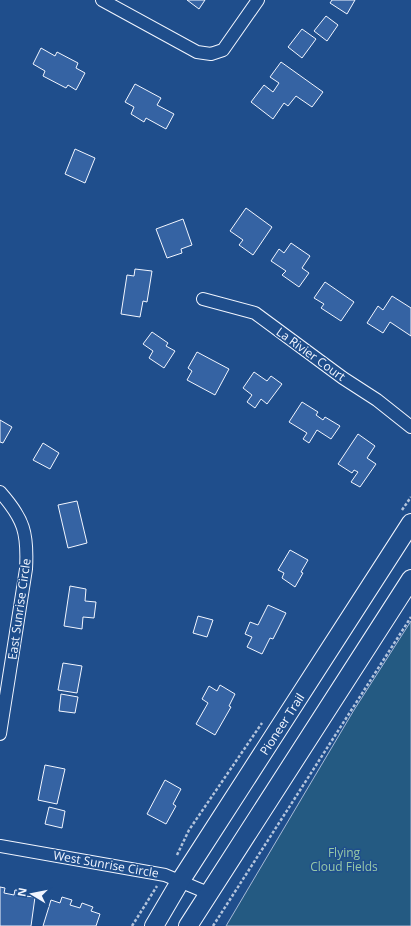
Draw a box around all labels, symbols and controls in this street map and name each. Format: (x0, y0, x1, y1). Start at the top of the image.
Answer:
street label: La Rivier Court (273, 323, 349, 385)
street label: East Sunrise Circle (3, 557, 35, 661)
street label: Pioneer Trail (256, 690, 308, 758)
park label: Flying Cloud Fields (310, 844, 378, 875)
street label: West Sunrise Circle (52, 846, 160, 882)
north arrow (12, 874, 52, 914)
text: N (13, 886, 30, 898)

